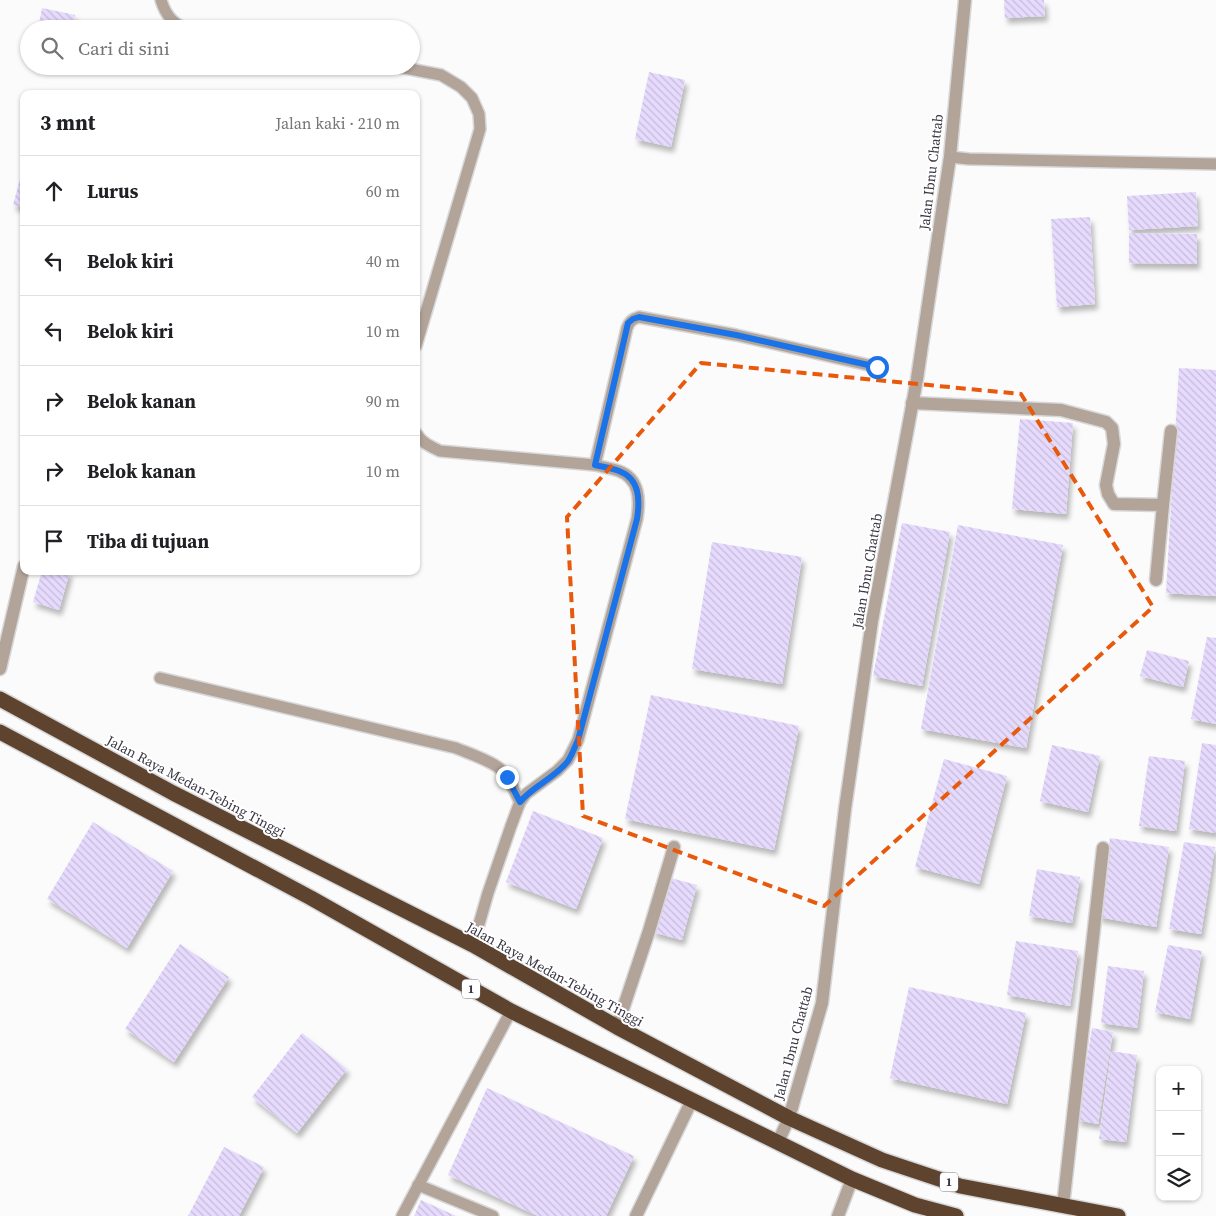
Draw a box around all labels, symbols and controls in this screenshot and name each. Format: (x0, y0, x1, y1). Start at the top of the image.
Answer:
search box (20, 20, 420, 75)
icon: search (38, 34, 66, 62)
text: Cari di sini (78, 35, 170, 61)
text: 3 mnt (40, 108, 95, 137)
text: Jalan kaki · 210 m (275, 112, 400, 134)
street label: Jalan Ibnu Chattab (914, 113, 948, 232)
icon: ahead (40, 177, 68, 205)
text: Lurus (87, 178, 138, 204)
text: 60 m (366, 180, 400, 202)
icon: left (40, 247, 68, 275)
text: Belok kiri (87, 248, 174, 274)
text: 40 m (366, 250, 400, 272)
icon: left (40, 317, 68, 345)
text: Belok kiri (87, 318, 174, 344)
text: 10 m (366, 320, 400, 342)
route start (866, 356, 889, 379)
icon: right (40, 387, 68, 415)
text: Belok kanan (87, 388, 196, 414)
text: 90 m (366, 390, 400, 412)
icon: right (40, 457, 68, 485)
text: Belok kanan (87, 458, 196, 484)
text: 10 m (366, 460, 400, 482)
street label: Jalan Ibnu Chattab (847, 512, 887, 631)
icon: arrive (40, 527, 68, 555)
text: Tiba di tujuan (87, 528, 209, 554)
street label: Jalan Raya Medan-Tebing Tinggi (102, 730, 289, 842)
route end (496, 766, 519, 789)
street label: Jalan Raya Medan-Tebing Tinggi (462, 916, 647, 1031)
road number: 1 (462, 980, 480, 999)
street label: Jalan Ibnu Chattab (768, 984, 818, 1103)
map controls (1156, 1066, 1201, 1201)
button: + (1156, 1066, 1201, 1111)
button: − (1156, 1111, 1201, 1156)
button: layers (1156, 1156, 1201, 1201)
road number: 1 (940, 1172, 958, 1192)

